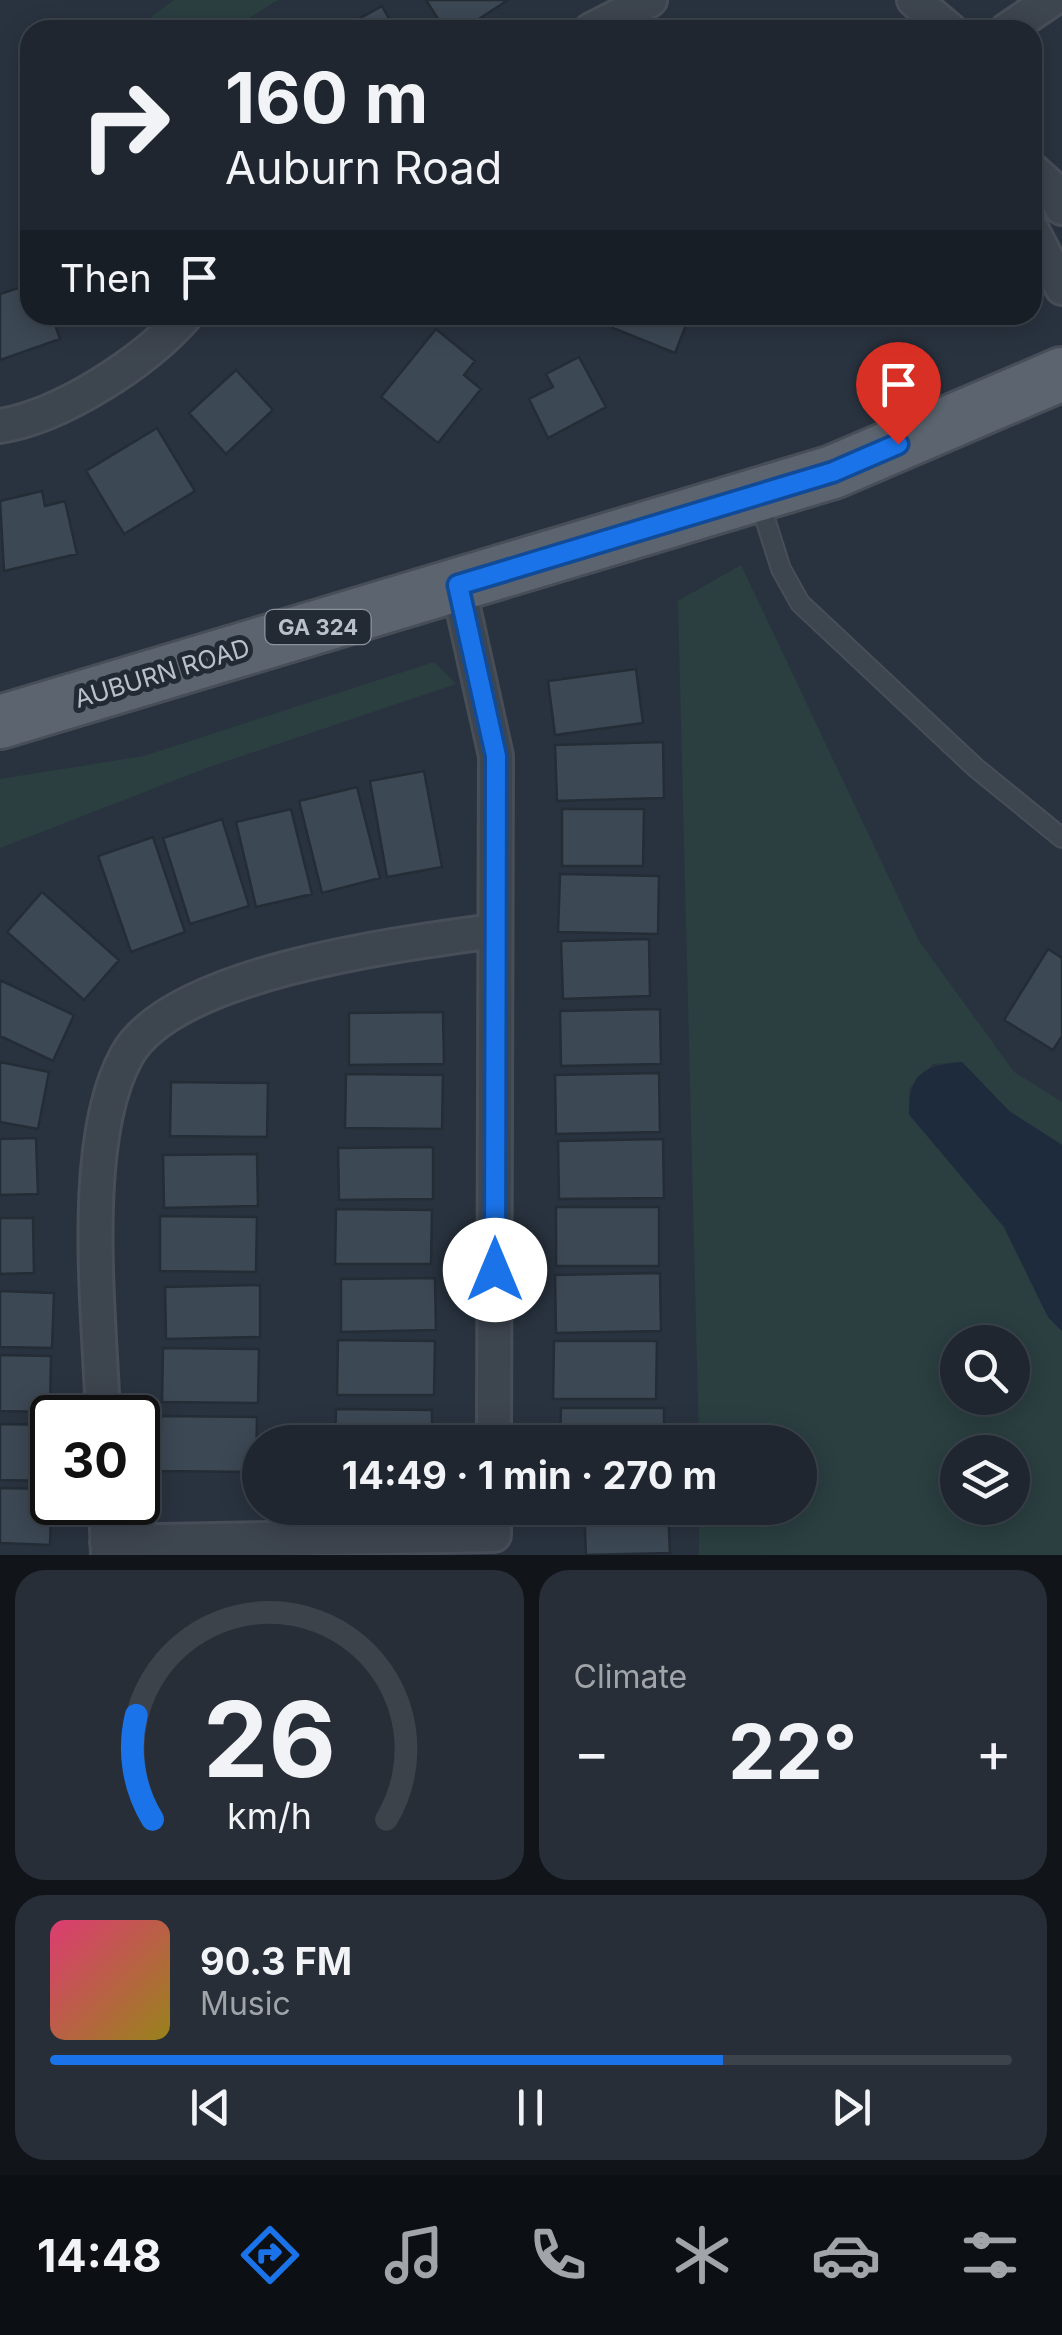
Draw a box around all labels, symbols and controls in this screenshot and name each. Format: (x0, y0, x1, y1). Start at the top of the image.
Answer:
text: 160 m (225, 55, 428, 140)
icon: right (60, 60, 190, 190)
text: Auburn Road (225, 140, 502, 195)
icon: arrive (172, 250, 227, 305)
text: Then (60, 255, 152, 301)
pin (856, 342, 941, 445)
icon: arrive (871, 357, 926, 412)
road number: GA 324 (266, 610, 370, 644)
street label: AUBURN ROAD (71, 632, 253, 714)
position arrow (443, 1218, 547, 1322)
map controls (940, 1325, 1030, 1525)
button: search (940, 1325, 1030, 1415)
speed limit sign: 30 (30, 1395, 160, 1525)
button: layers (940, 1435, 1030, 1525)
text: 14:49 · 1 min · 270 m (342, 1452, 717, 1498)
text: Climate (574, 1657, 687, 1696)
text: 26 (203, 1676, 336, 1802)
text: 22° (728, 1706, 857, 1797)
text: − (574, 1719, 610, 1785)
text: + (976, 1719, 1012, 1785)
text: km/h (227, 1794, 312, 1838)
text: 90.3 FM (200, 1938, 352, 1984)
text: Music (200, 1984, 291, 2023)
icon: previous (183, 2080, 238, 2135)
icon: pause (503, 2080, 558, 2135)
icon: next (824, 2080, 879, 2135)
icon: directions (235, 2220, 305, 2290)
icon: music (379, 2220, 449, 2290)
icon: phone (523, 2220, 593, 2290)
icon: climate (667, 2220, 737, 2290)
icon: car (811, 2220, 881, 2290)
icon: filters (955, 2220, 1025, 2290)
text: 14:48 (37, 2228, 162, 2283)

